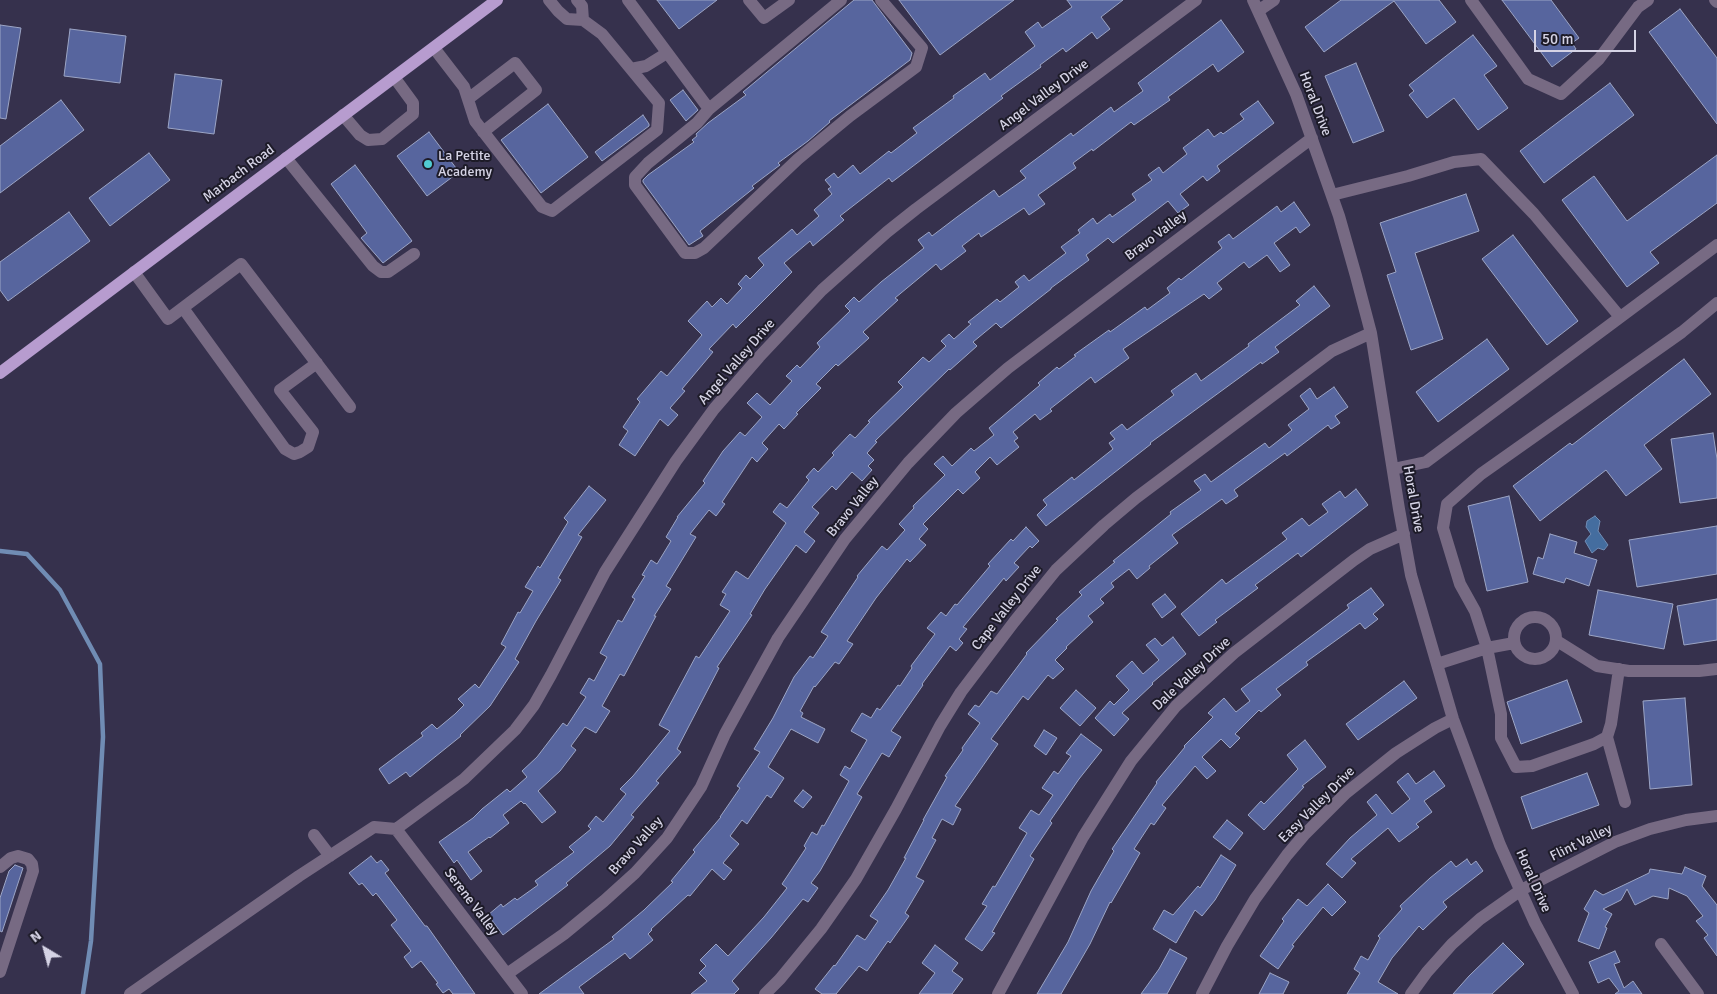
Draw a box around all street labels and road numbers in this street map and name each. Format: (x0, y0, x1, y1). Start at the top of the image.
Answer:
street label: Angel Valley Drive (996, 56, 1092, 134)
street label: Horal Drive (1295, 70, 1335, 138)
street label: Marbach Road (200, 142, 278, 206)
street label: Bravo Valley (1122, 207, 1190, 265)
street label: Angel Valley Drive (695, 316, 779, 408)
street label: Horal Drive (1399, 464, 1427, 534)
street label: Bravo Valley (824, 473, 882, 541)
street label: Cape Valley Drive (969, 562, 1045, 654)
street label: Dale Valley Drive (1150, 634, 1234, 714)
street label: Easy Valley Drive (1275, 763, 1359, 847)
street label: Bravo Valley (605, 813, 667, 879)
street label: Flint Valley (1547, 821, 1615, 865)
street label: Horal Drive (1512, 847, 1554, 915)
street label: Serene Valley (440, 865, 502, 939)

